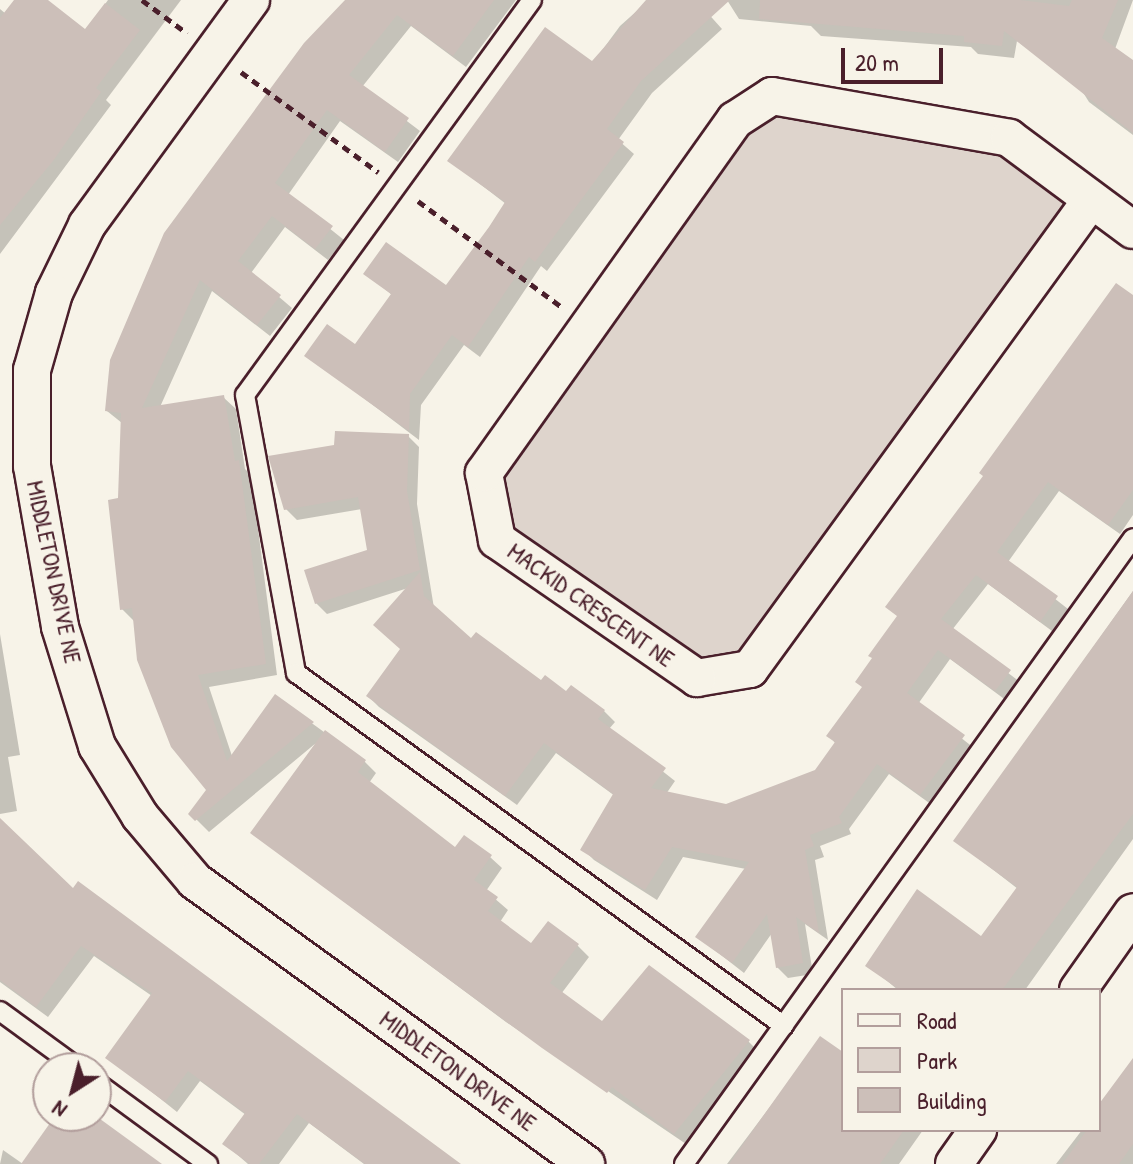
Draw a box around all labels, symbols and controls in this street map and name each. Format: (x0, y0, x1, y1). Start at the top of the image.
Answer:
scale bar (845, 32, 947, 82)
text: 20 m (855, 46, 899, 78)
street label: MIDDLETON DRIVE NE (21, 478, 87, 666)
street label: MACKID CRESCENT NE (502, 537, 680, 673)
legend (841, 988, 1101, 1132)
text: Road (917, 1004, 956, 1036)
street label: MIDDLETON DRIVE NE (374, 1005, 542, 1137)
text: Park (917, 1044, 957, 1076)
north arrow (32, 1052, 112, 1132)
text: Building (917, 1084, 987, 1116)
text: N (46, 1094, 73, 1125)

